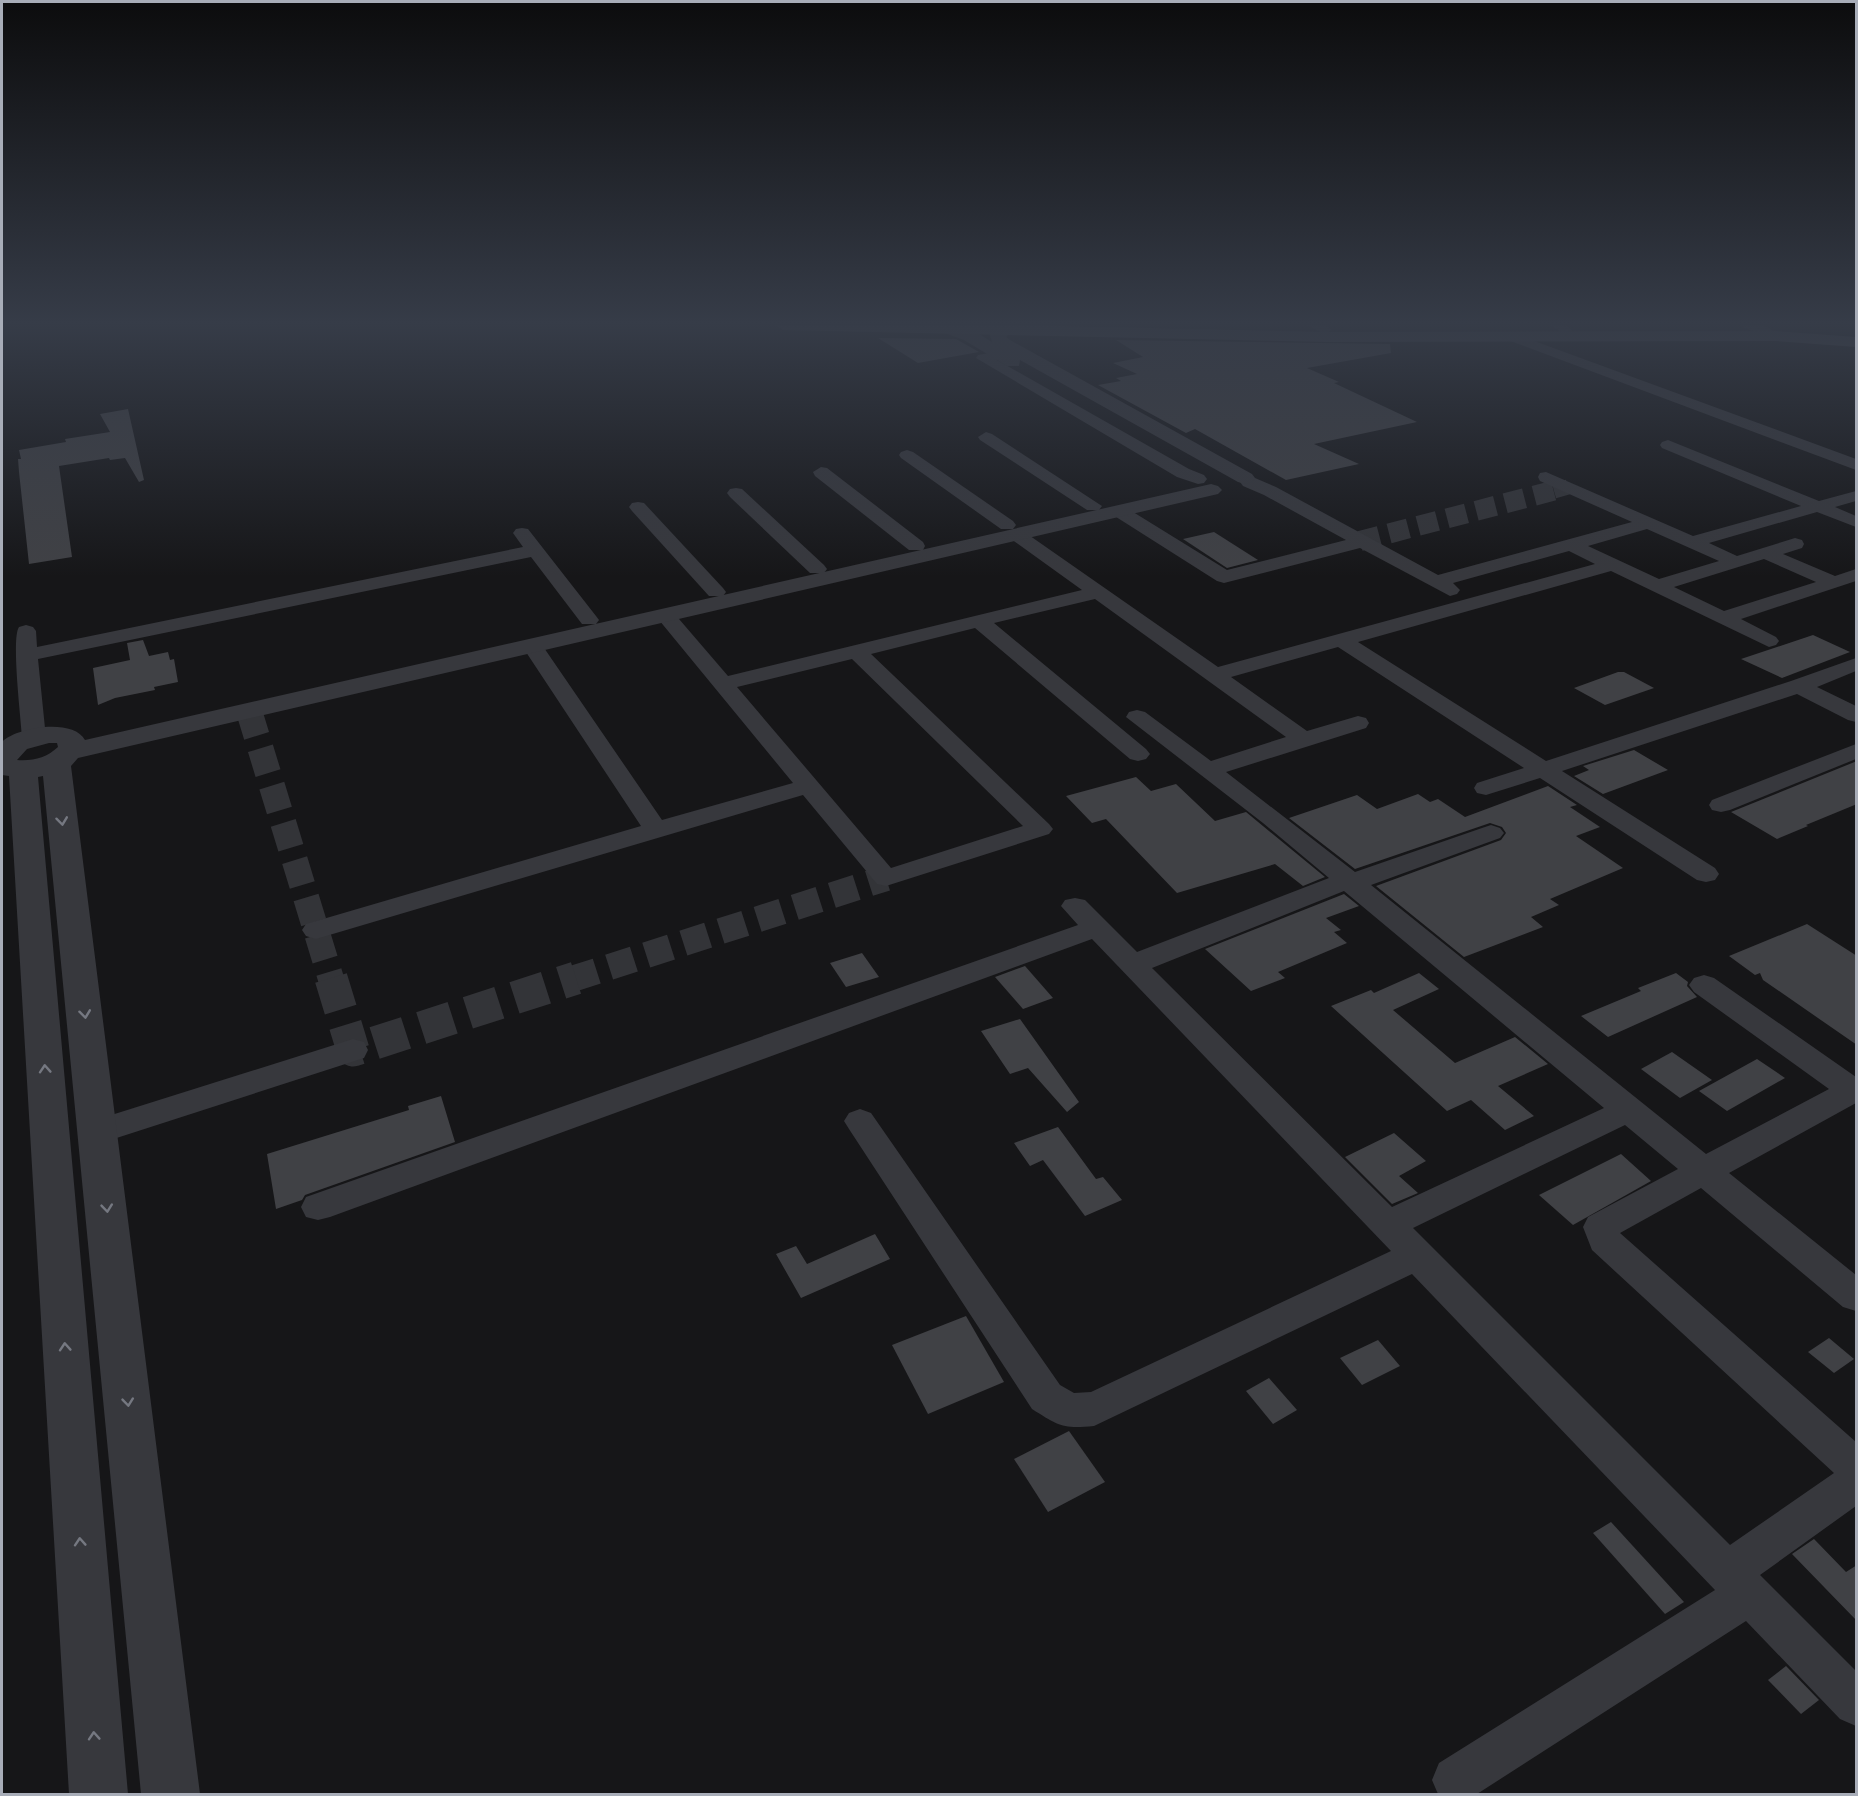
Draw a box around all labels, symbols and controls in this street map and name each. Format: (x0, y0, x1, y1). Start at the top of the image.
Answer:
one-way arrow (56, 816, 68, 825)
one-way arrow (78, 1010, 91, 1019)
one-way arrow (38, 1064, 51, 1073)
one-way arrow (100, 1204, 113, 1213)
one-way arrow (59, 1343, 72, 1352)
one-way arrow (121, 1397, 134, 1407)
one-way arrow (73, 1537, 86, 1546)
one-way arrow (88, 1732, 101, 1741)

